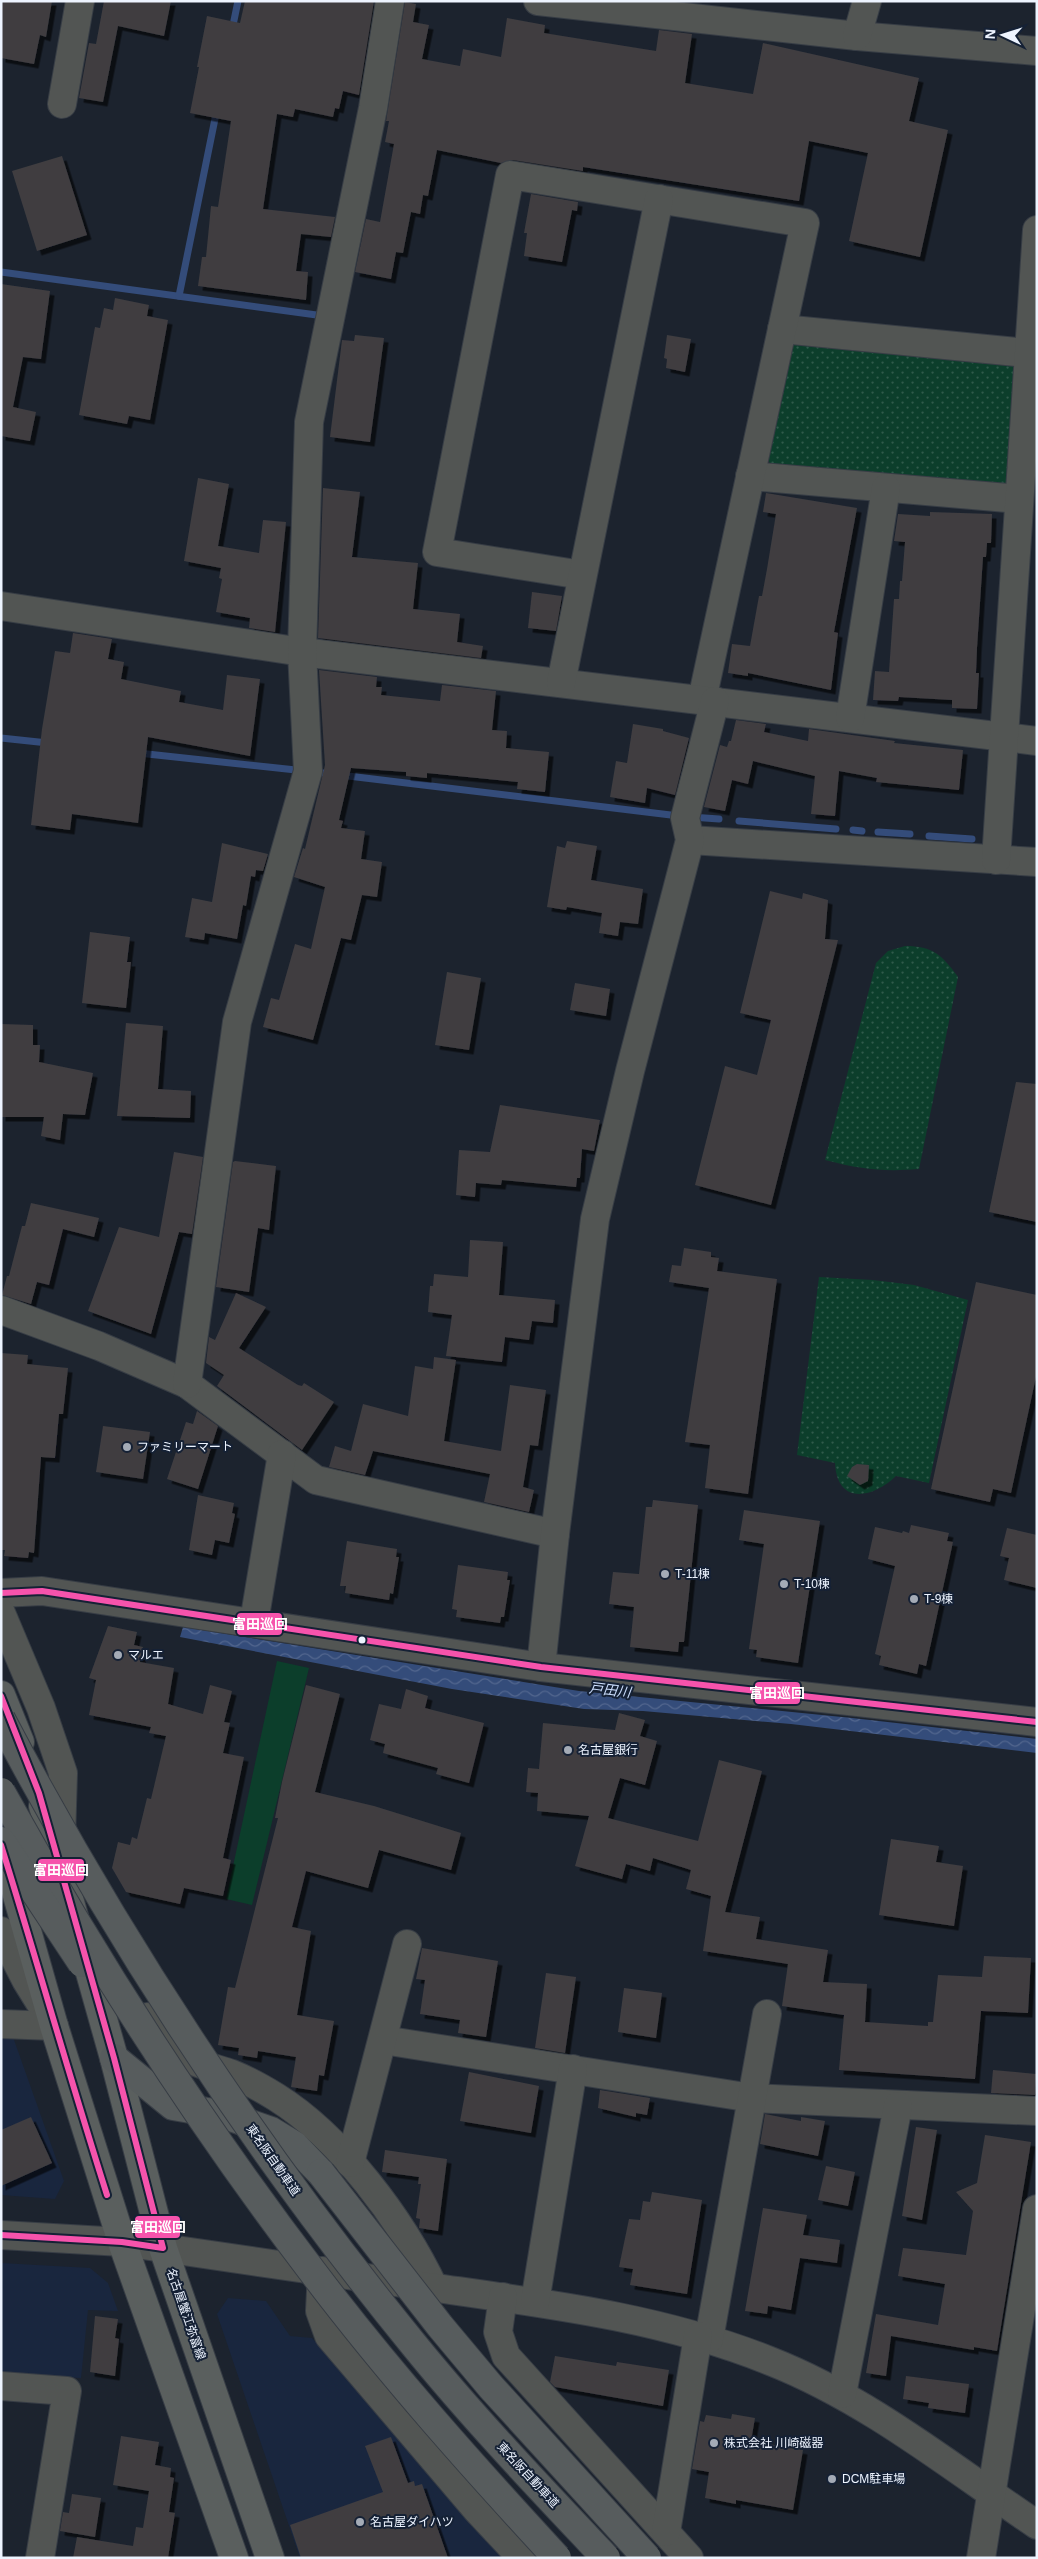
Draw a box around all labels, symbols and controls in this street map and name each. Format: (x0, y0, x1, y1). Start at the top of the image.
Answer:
north arrow (978, 10, 1028, 60)
text: N (982, 28, 998, 40)
place label: ファミリーマート (137, 1440, 233, 1454)
marker: ファミリーマート (121, 1441, 133, 1453)
place label: T-11棟 (675, 1567, 710, 1581)
marker: T-11棟 (659, 1568, 671, 1580)
place label: T-10棟 (794, 1577, 830, 1591)
marker: T-10棟 (778, 1578, 790, 1590)
place label: T-9棟 (924, 1592, 953, 1606)
marker: T-9棟 (908, 1593, 920, 1605)
line badge: 富田巡回 (236, 1612, 283, 1636)
text: 富田巡回 (232, 1616, 288, 1632)
unlabelled marker (357, 1635, 367, 1645)
place label: マルエ (128, 1648, 164, 1662)
marker: マルエ (112, 1649, 124, 1661)
water label: 戸田川 (588, 1680, 634, 1701)
line badge: 富田巡回 (754, 1681, 801, 1705)
text: 富田巡回 (749, 1685, 805, 1701)
place label: 名古屋銀行 (578, 1743, 638, 1757)
marker: 名古屋銀行 (562, 1744, 574, 1756)
line badge: 富田巡回 (37, 1858, 85, 1882)
text: 富田巡回 (33, 1862, 89, 1878)
street label: 東名阪自動車道 (243, 2122, 303, 2198)
line badge: 富田巡回 (134, 2215, 181, 2239)
text: 富田巡回 (130, 2219, 186, 2235)
street label: 名古屋蟹江弥富線 (164, 2266, 208, 2362)
place label: 株式会社 川崎磁器 (724, 2436, 823, 2450)
marker: 株式会社 川崎磁器 (708, 2437, 720, 2449)
street label: 東名阪自動車道 (494, 2440, 562, 2510)
place label: DCM駐車場 (842, 2472, 905, 2486)
marker: DCM駐車場 (826, 2473, 838, 2485)
place label: 名古屋ダイハツ (370, 2515, 454, 2529)
marker: 名古屋ダイハツ (354, 2516, 366, 2528)

